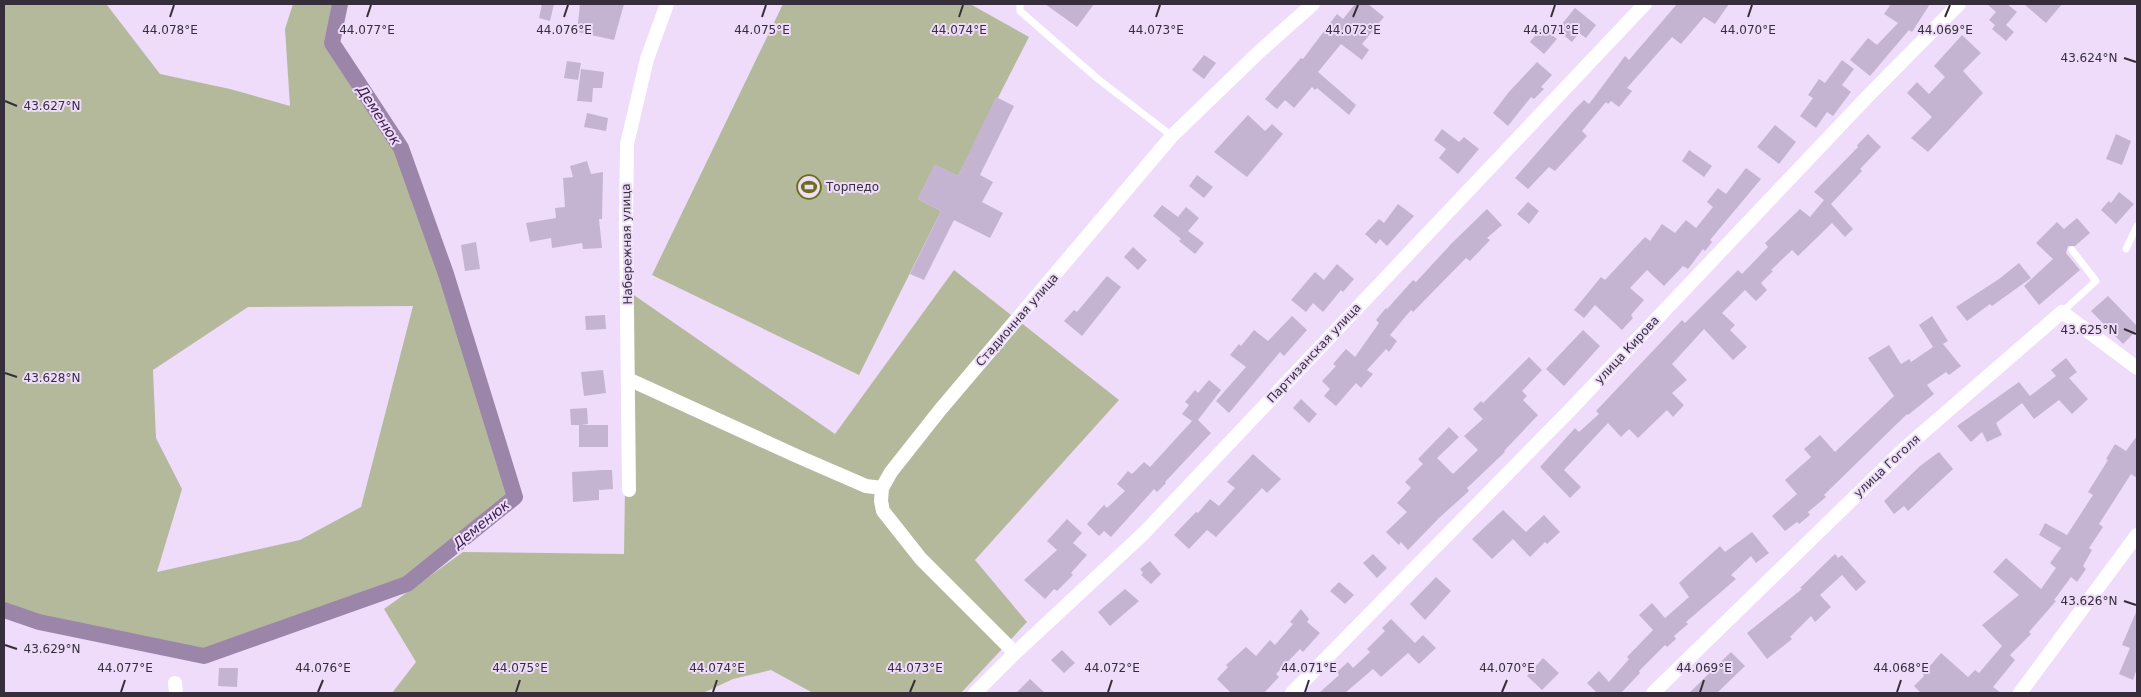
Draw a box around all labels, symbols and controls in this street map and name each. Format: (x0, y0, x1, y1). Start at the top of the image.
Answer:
text: 44.078°E (142, 23, 198, 37)
text: 44.077°E (339, 23, 395, 37)
text: 44.076°E (536, 23, 592, 37)
text: 44.075°E (734, 23, 790, 37)
text: 44.074°E (931, 23, 987, 37)
text: 44.073°E (1128, 23, 1184, 37)
text: 44.072°E (1325, 23, 1381, 37)
text: 44.071°E (1523, 23, 1579, 37)
text: 44.070°E (1720, 23, 1776, 37)
text: 44.069°E (1917, 23, 1973, 37)
text: 43.624°N (2061, 51, 2117, 65)
water label: Деменюк (353, 81, 405, 148)
text: 43.627°N (24, 99, 80, 113)
sports icon: Торпедо (796, 174, 822, 200)
place label: Торпедо (825, 180, 879, 194)
street label: Набережная улица (619, 183, 635, 305)
street label: Стадионная улица (973, 271, 1061, 369)
street label: Партизанская улица (1264, 300, 1364, 406)
street label: улица Кирова (1592, 313, 1662, 387)
text: 43.625°N (2061, 323, 2117, 337)
text: 43.628°N (24, 371, 80, 385)
street label: улица Гоголя (1851, 432, 1923, 500)
water label: Деменюк (449, 496, 513, 552)
text: 43.626°N (2061, 594, 2117, 608)
text: 43.629°N (24, 642, 80, 656)
text: 44.077°E (97, 661, 153, 675)
text: 44.076°E (295, 661, 351, 675)
text: 44.075°E (492, 661, 548, 675)
text: 44.074°E (689, 661, 745, 675)
text: 44.073°E (887, 661, 943, 675)
text: 44.072°E (1084, 661, 1140, 675)
text: 44.071°E (1281, 661, 1337, 675)
text: 44.070°E (1479, 661, 1535, 675)
text: 44.069°E (1676, 661, 1732, 675)
text: 44.068°E (1873, 661, 1929, 675)

